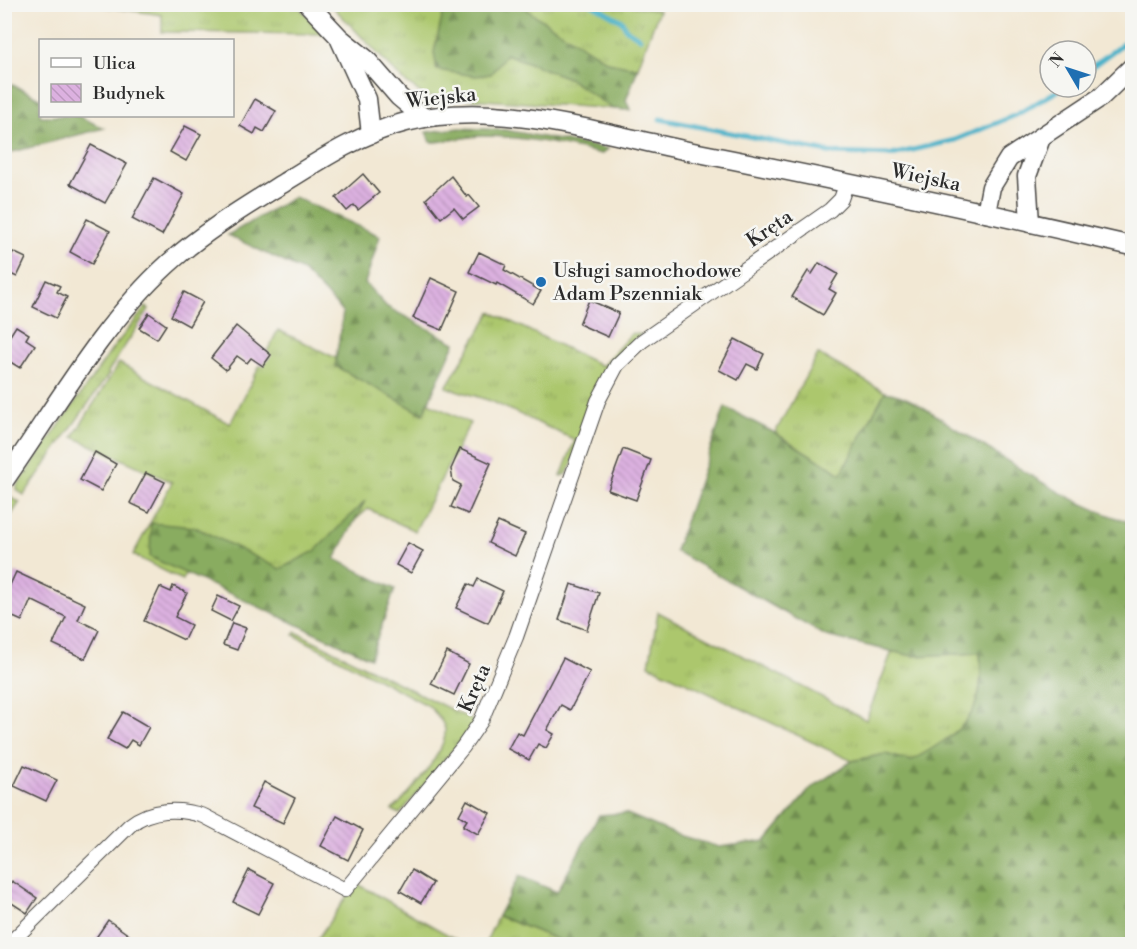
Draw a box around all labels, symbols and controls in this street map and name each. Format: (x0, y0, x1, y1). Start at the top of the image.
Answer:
legend (39, 39, 234, 117)
north arrow (1038, 39, 1098, 99)
text: N (1045, 49, 1069, 71)
text: Ulica (93, 52, 137, 75)
text: Budynek (92, 82, 166, 105)
street label: Wiejska (404, 82, 478, 115)
street label: Wiejska (888, 159, 964, 198)
street label: Kręta (742, 204, 799, 254)
place label: Usługi samochodowe Adam Pszenniak (552, 259, 741, 307)
marker: Usługi samochodowe Adam Pszenniak (534, 275, 548, 289)
street label: Kręta (454, 660, 497, 717)

